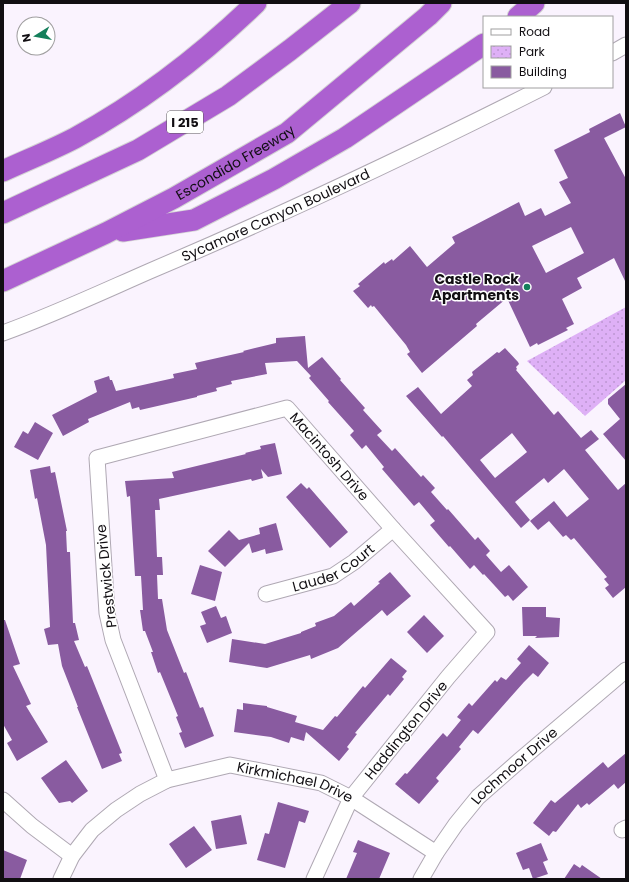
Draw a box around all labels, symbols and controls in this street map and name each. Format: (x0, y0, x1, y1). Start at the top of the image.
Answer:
north arrow (16, 16, 56, 56)
legend (483, 16, 613, 88)
text: Road (519, 23, 550, 40)
text: N (18, 32, 35, 43)
text: Park (519, 43, 546, 60)
text: Building (519, 63, 567, 80)
road number: I 215 (167, 111, 203, 133)
street label: Escondido Freeway (172, 120, 299, 205)
street label: Sycamore Canyon Boulevard (178, 164, 373, 266)
place label: Castle Rock Apartments (432, 269, 519, 305)
marker: Castle Rock Apartments (522, 282, 532, 292)
street label: Macintosh Drive (285, 408, 374, 505)
street label: Prestwick Drive (91, 523, 121, 629)
street label: Lauder Court (290, 539, 379, 596)
street label: Haddington Drive (360, 676, 452, 784)
street label: Lochmoor Drive (466, 722, 562, 808)
street label: Kirkmichael Drive (235, 757, 357, 808)

